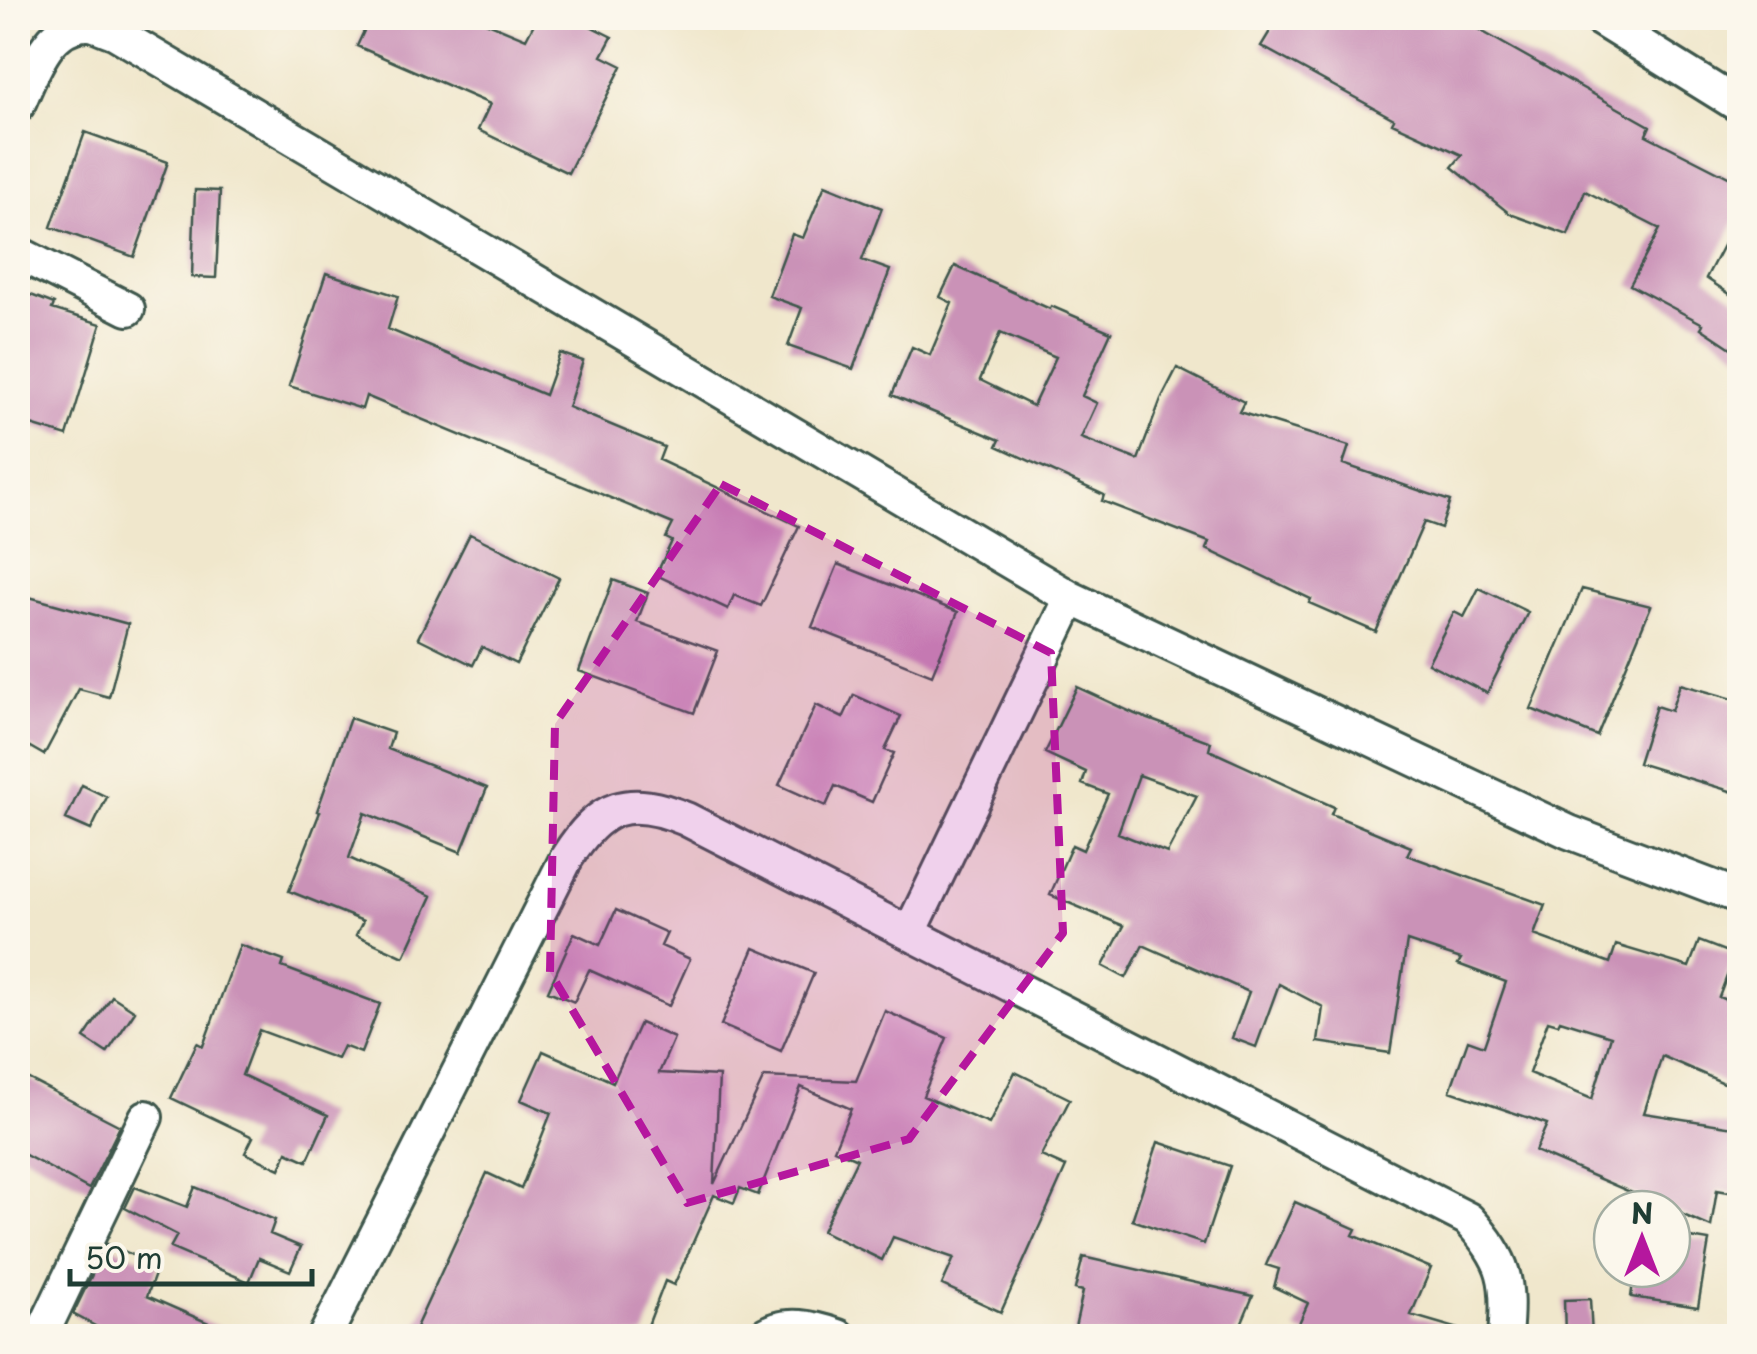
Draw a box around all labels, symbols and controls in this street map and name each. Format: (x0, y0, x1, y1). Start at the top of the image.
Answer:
north arrow (1592, 1189, 1692, 1289)
text: N (1631, 1191, 1653, 1234)
scale bar (70, 1224, 312, 1286)
text: 50 m (85, 1234, 163, 1279)

